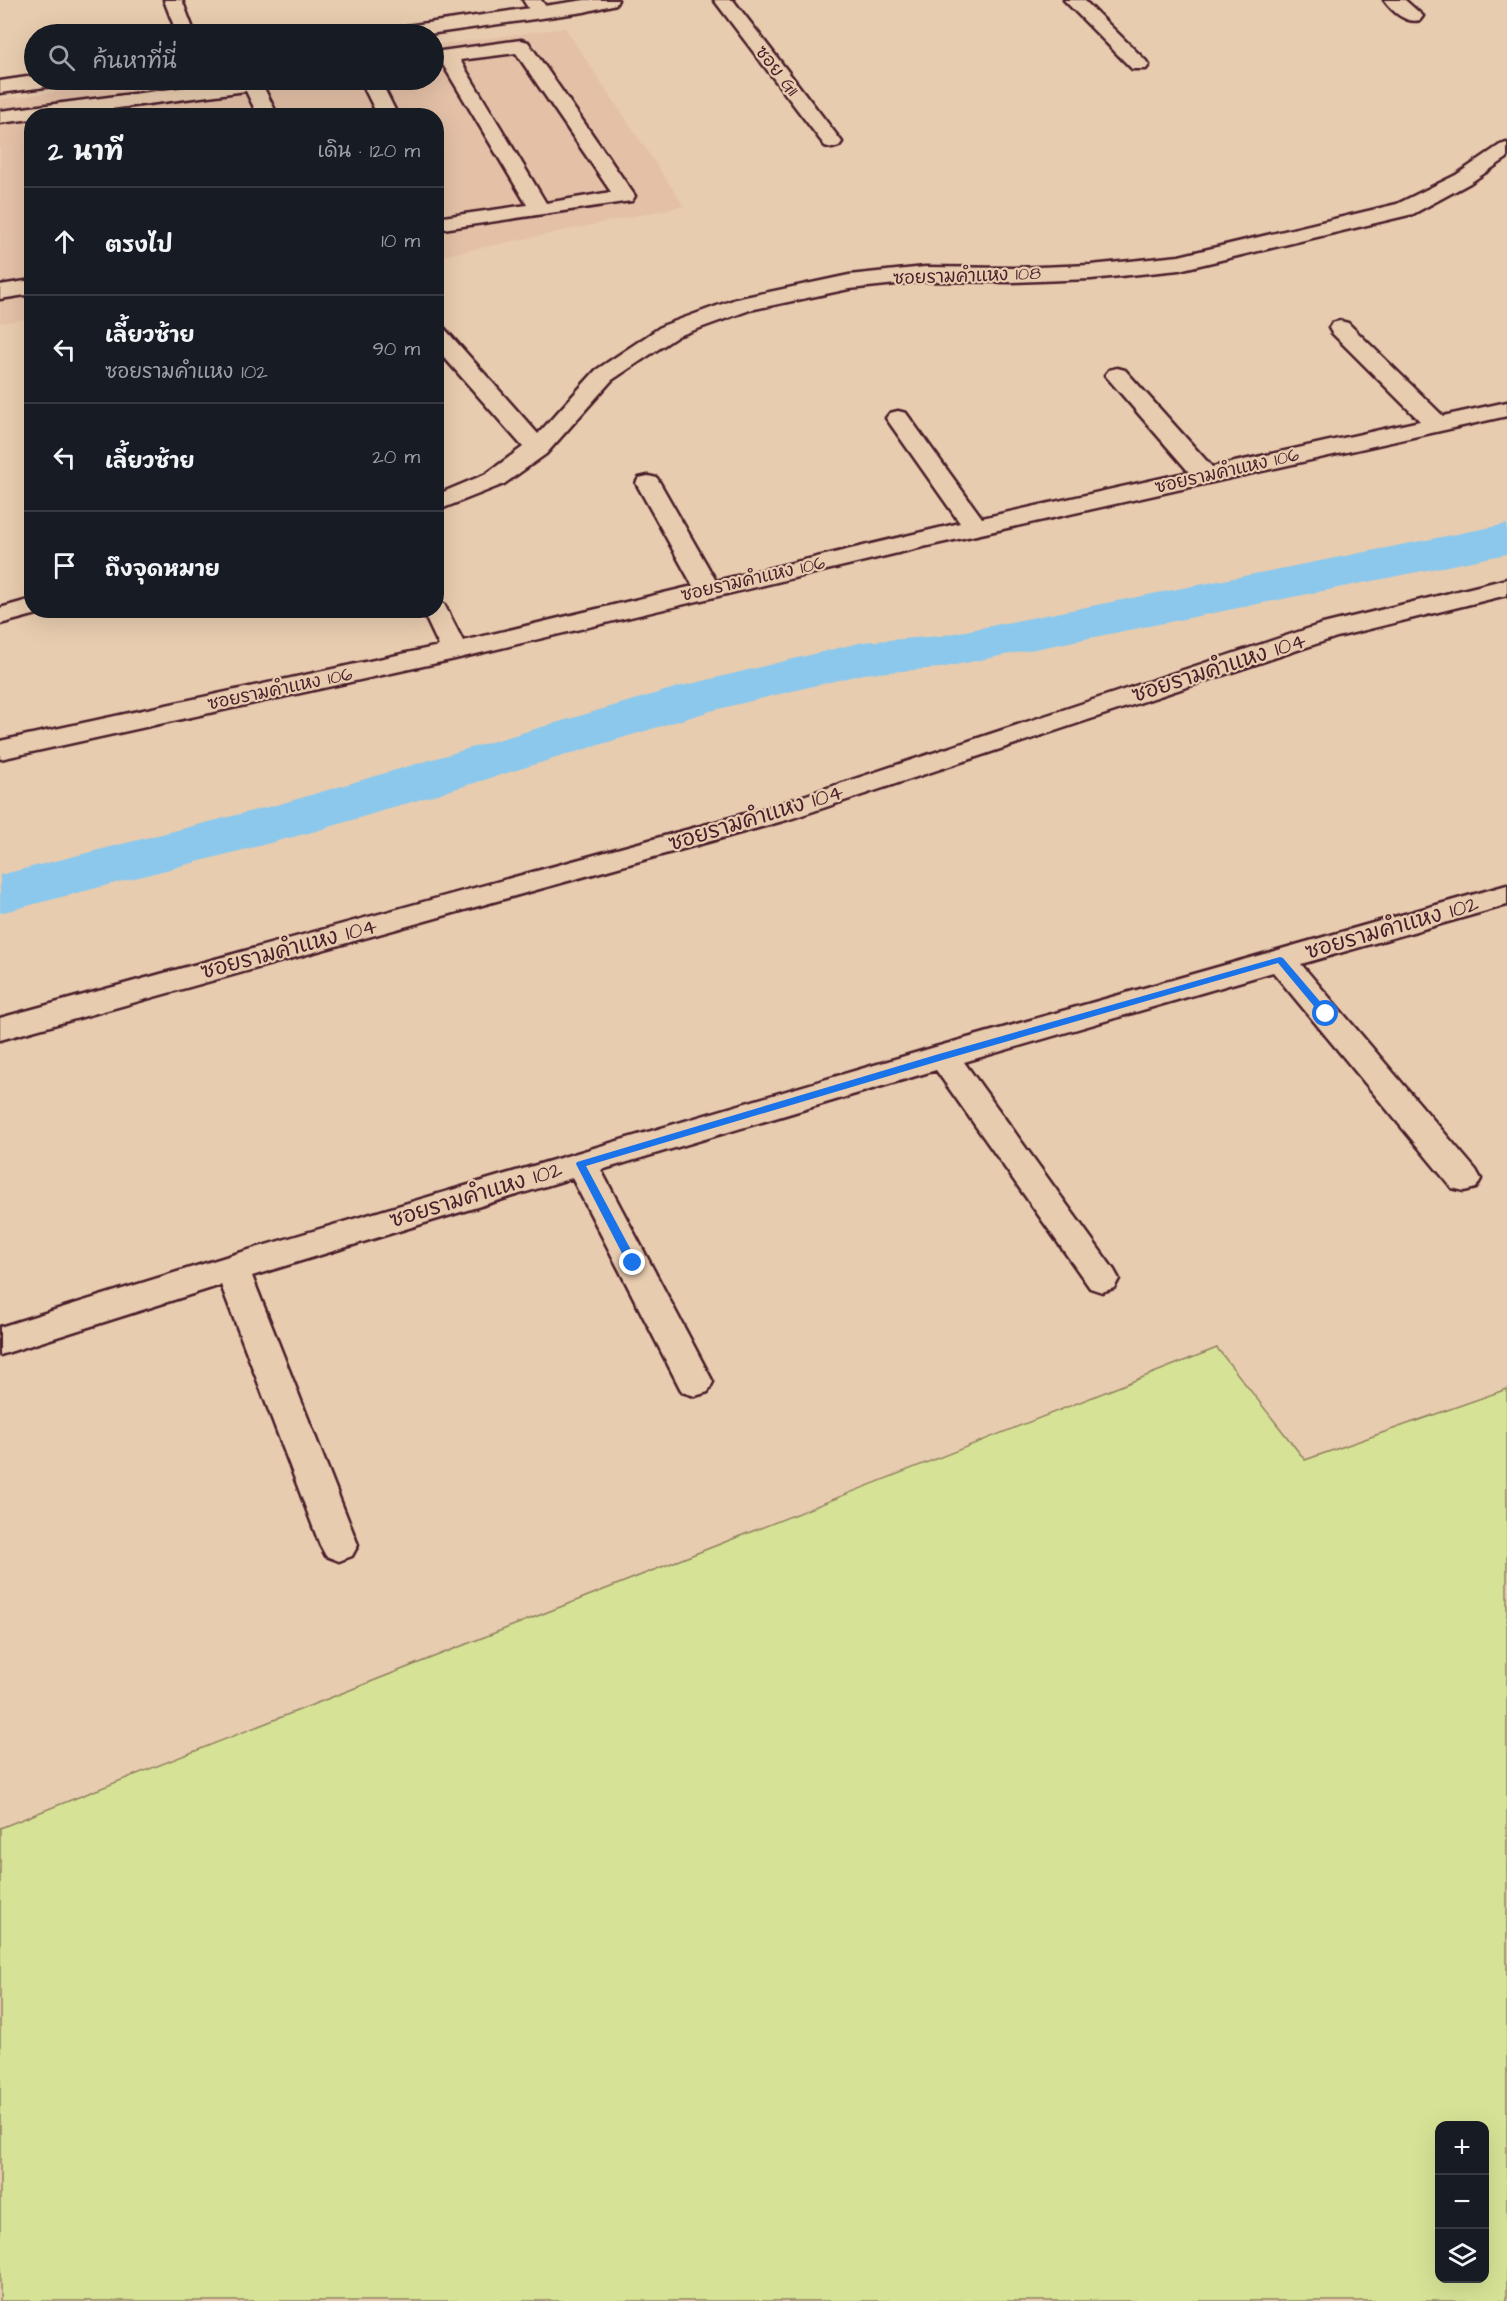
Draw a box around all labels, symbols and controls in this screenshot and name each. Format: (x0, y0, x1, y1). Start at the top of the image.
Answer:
search box (24, 24, 444, 90)
icon: search (45, 41, 78, 74)
street label: ซอย G11 (749, 41, 805, 101)
text: ค้นหาที่นี่ (93, 46, 177, 77)
text: 2 นาที (48, 134, 123, 170)
text: เดิน · 120 m (317, 137, 420, 165)
icon: ahead (48, 225, 81, 258)
text: 10 m (381, 227, 420, 255)
text: ตรงไป (105, 230, 173, 261)
street label: ซอยรามคำแหง 108 (893, 261, 1042, 291)
text: เลี้ยวซ้าย (105, 320, 195, 351)
icon: left (48, 333, 81, 366)
text: 90 m (372, 335, 420, 363)
text: ซอยรามคําแหง 102 (105, 358, 268, 386)
icon: left (48, 441, 81, 474)
street label: ซอยรามคําแหง 106 (1152, 442, 1302, 500)
text: 20 m (372, 443, 420, 471)
text: เลี้ยวซ้าย (105, 446, 195, 477)
icon: arrive (48, 549, 81, 582)
street label: ซอยรามคําแหง 106 (678, 550, 828, 608)
text: ถึงจุดหมาย (105, 554, 220, 585)
street label: ซอยรามคําแหง 104 (1128, 625, 1310, 711)
street label: ซอยรามคําแหง 106 (205, 661, 355, 717)
street label: ซอยรามคําแหง 104 (665, 777, 847, 859)
street label: ซอยรามคําแหง 102 (1302, 888, 1483, 968)
street label: ซอยรามคําแหง 104 (197, 911, 381, 987)
route start (1312, 1000, 1338, 1026)
street label: ซอยรามคําแหง 102 (386, 1154, 567, 1236)
route end (619, 1249, 645, 1275)
map controls (1435, 2121, 1489, 2283)
button: + (1435, 2121, 1489, 2175)
button: − (1435, 2175, 1489, 2229)
button: layers (1435, 2229, 1489, 2283)

